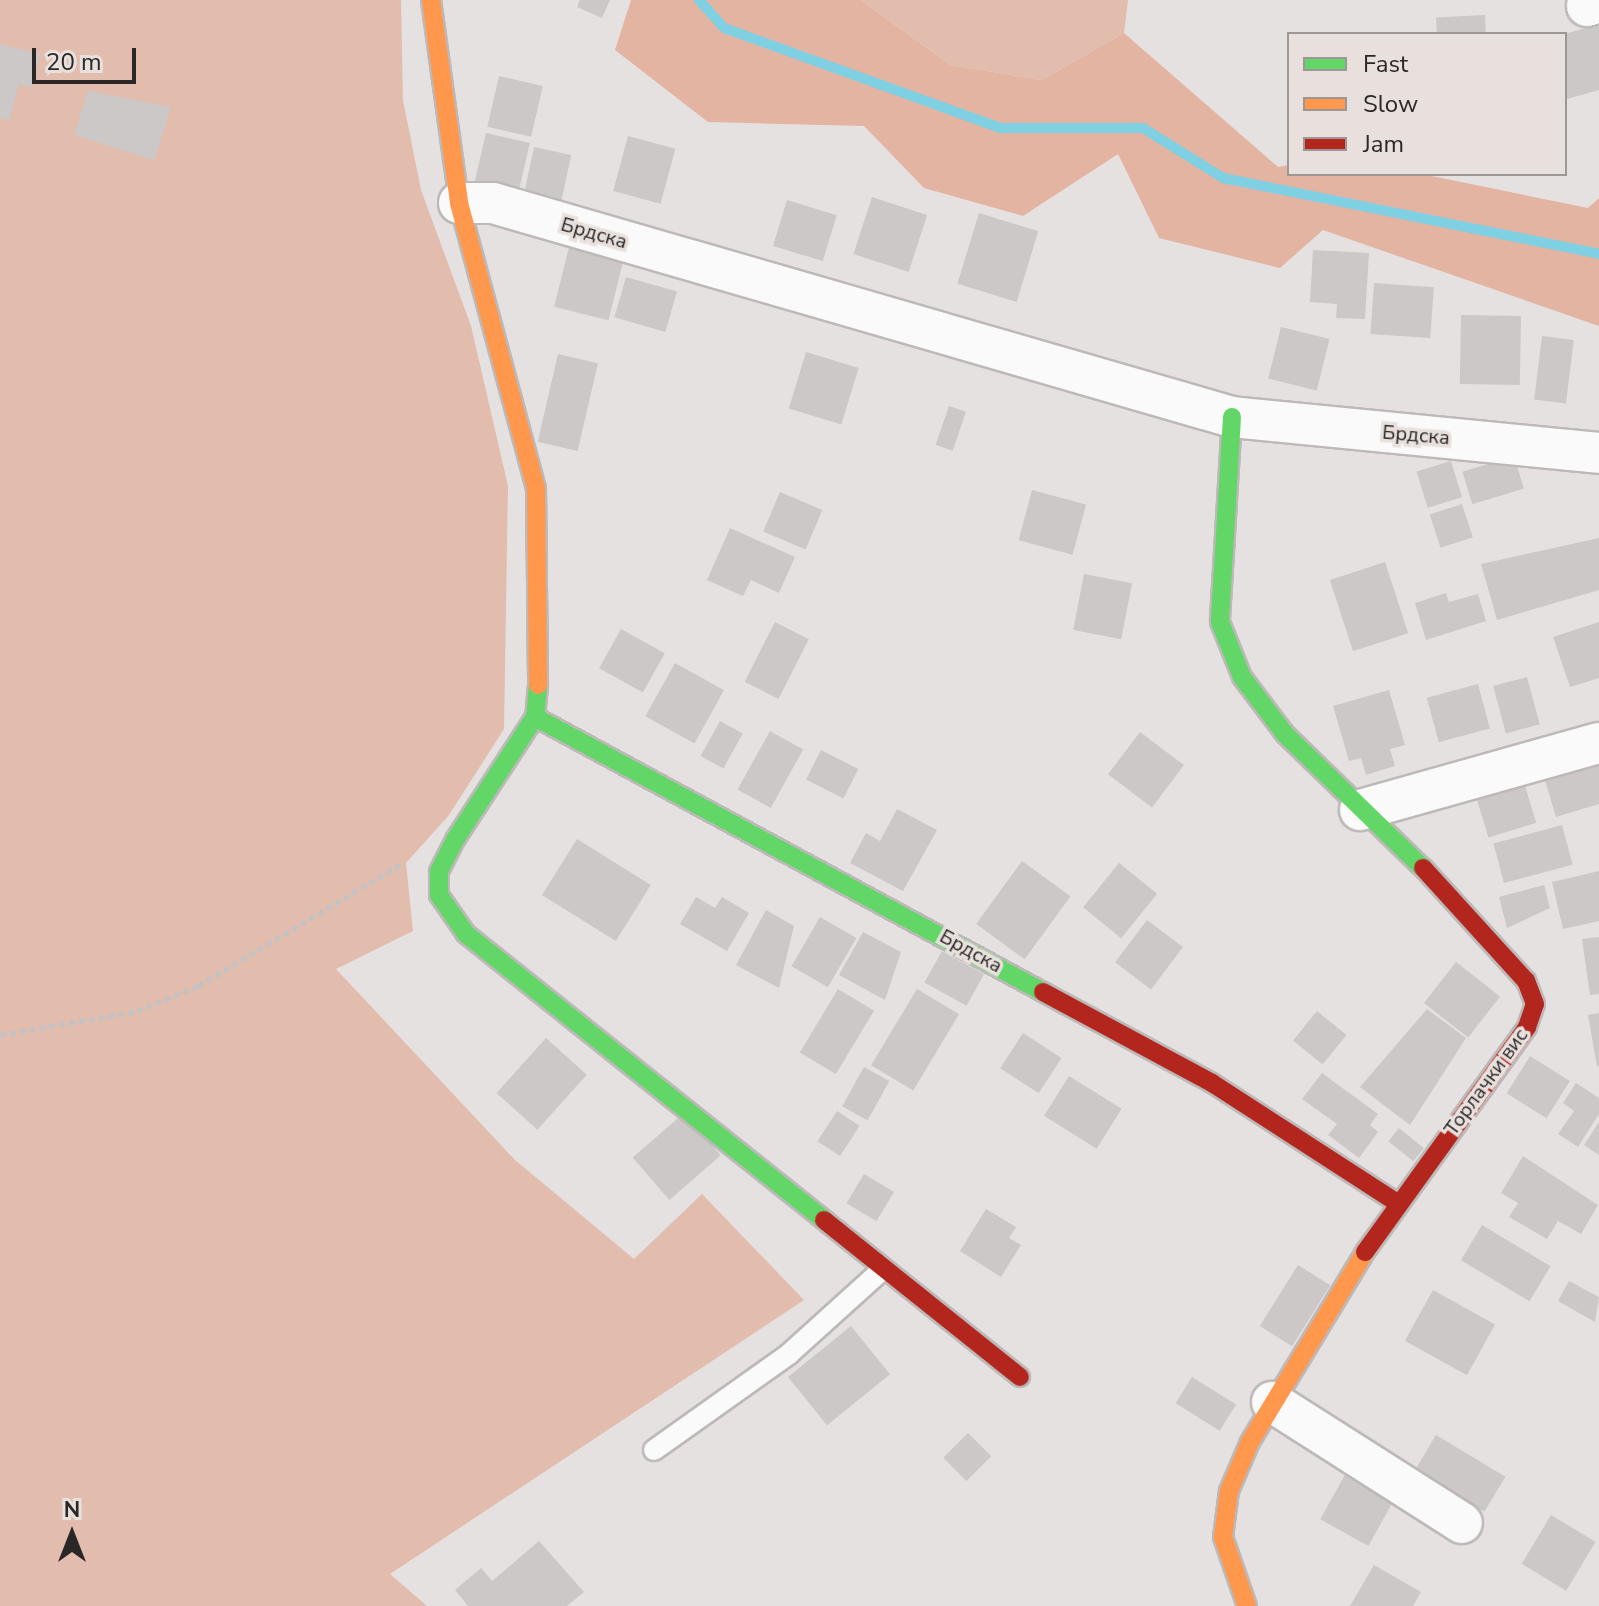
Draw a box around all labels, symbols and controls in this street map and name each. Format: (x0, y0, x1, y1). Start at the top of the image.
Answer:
scale bar (36, 32, 140, 82)
legend (1287, 32, 1567, 176)
text: 20 m (46, 46, 102, 78)
text: Fast (1363, 48, 1408, 80)
text: Slow (1363, 88, 1418, 120)
text: Jam (1363, 128, 1404, 160)
street label: Брдска (558, 212, 630, 254)
street label: Брдска (1381, 420, 1451, 450)
street label: Брдска (936, 924, 1006, 978)
street label: Торлачки вис (1439, 1024, 1533, 1140)
north arrow (32, 1494, 112, 1574)
text: N (64, 1495, 80, 1525)

